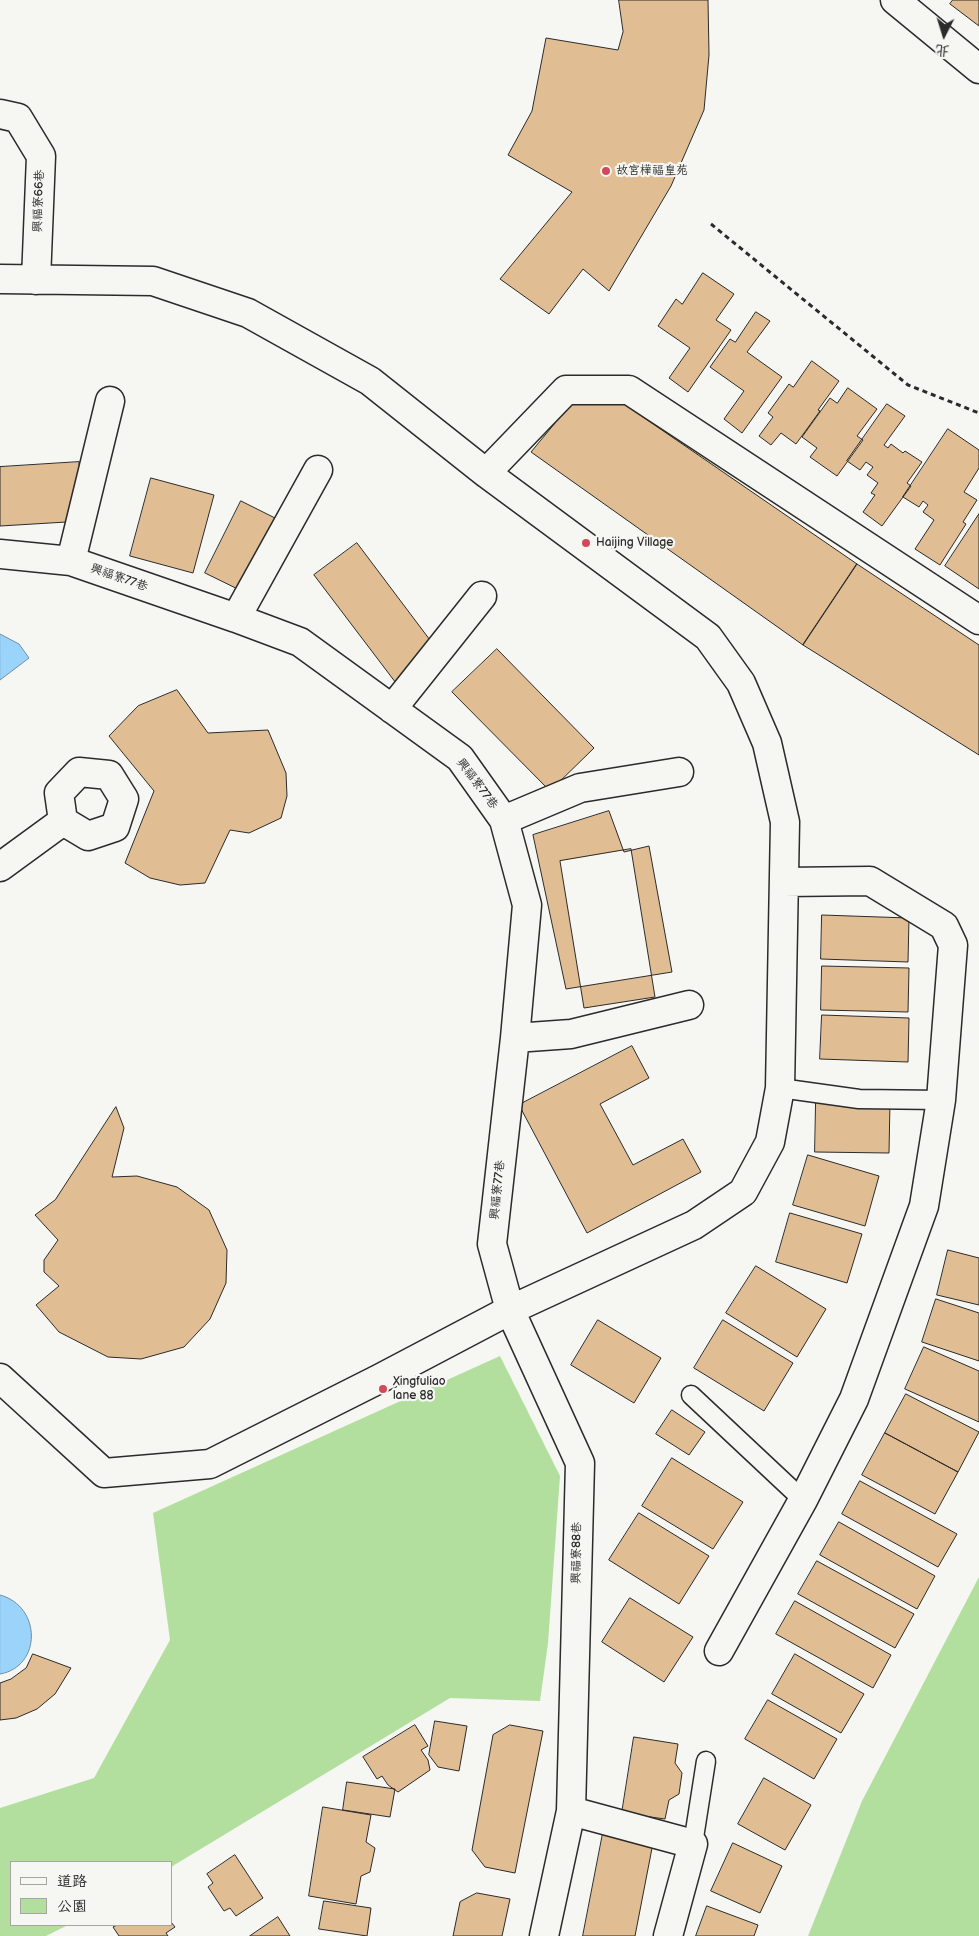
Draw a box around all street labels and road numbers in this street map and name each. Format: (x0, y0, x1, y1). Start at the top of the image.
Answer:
street label: 興福寮66巷 (31, 169, 47, 233)
street label: 興福寮77巷 (88, 561, 150, 595)
street label: 興福寮77巷 (453, 756, 501, 812)
street label: 興福寮77巷 (488, 1160, 508, 1220)
street label: 興福寮88巷 (569, 1522, 585, 1584)

